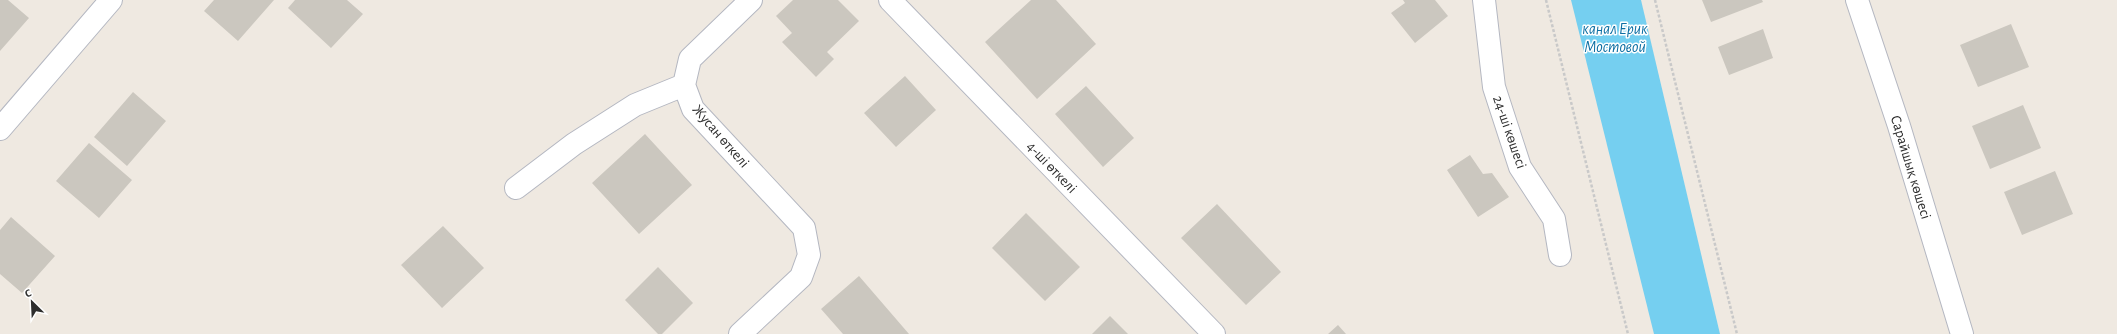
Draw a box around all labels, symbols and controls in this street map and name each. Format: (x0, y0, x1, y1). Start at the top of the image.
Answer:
water label: канал Ерик Мостовой (1582, 21, 1648, 55)
street label: 24-ші көшесi (1490, 94, 1529, 171)
street label: Жусан өткелі (689, 102, 752, 171)
street label: Сарайшық көшесі (1888, 113, 1933, 221)
street label: 4-шi өткелi (1024, 139, 1080, 196)
north arrow (12, 282, 52, 322)
text: С (23, 287, 33, 300)

